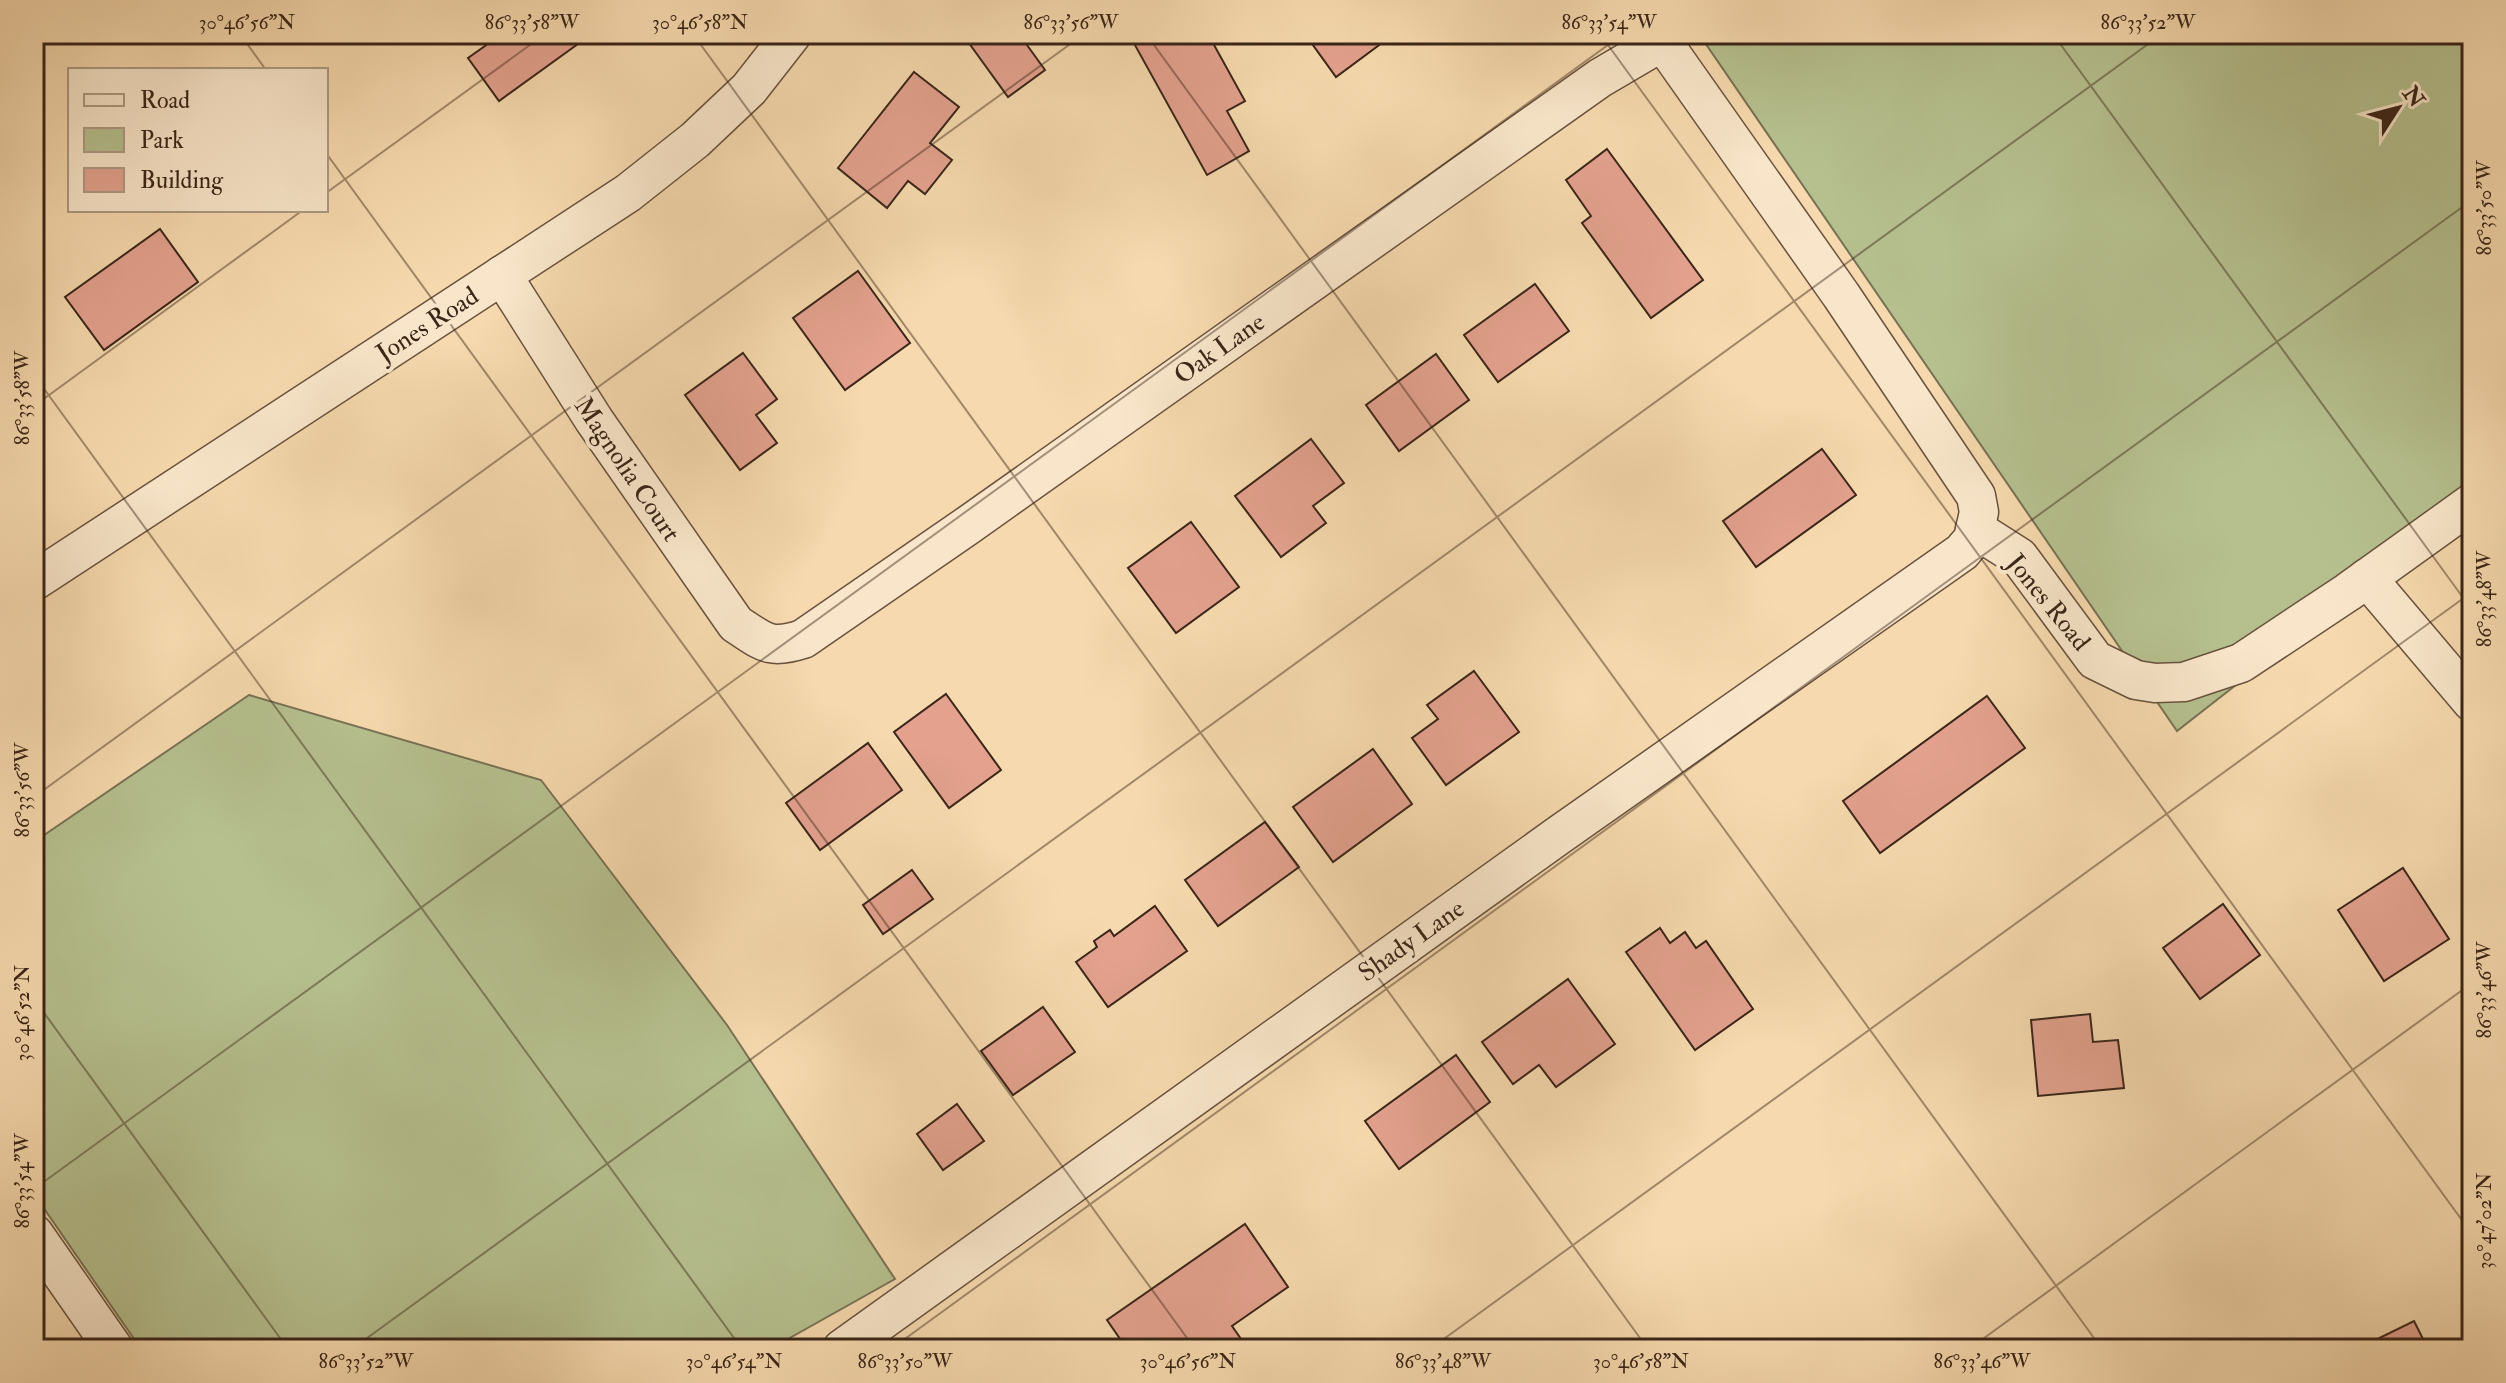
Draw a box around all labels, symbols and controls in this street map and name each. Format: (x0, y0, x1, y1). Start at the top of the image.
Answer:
text: 30°46'56"N (199, 10, 295, 35)
text: 86°33'58"W (485, 10, 580, 35)
text: 30°46'58"N (652, 10, 748, 35)
text: 86°33'56"W (1024, 10, 1119, 35)
text: 86°33'54"W (1561, 10, 1657, 35)
text: 86°33'52"W (2101, 10, 2196, 35)
legend (68, 68, 328, 212)
north arrow (2358, 68, 2438, 148)
text: N (2396, 80, 2431, 113)
text: Road (140, 85, 190, 116)
text: Park (140, 125, 184, 156)
text: 86°33'50"W (2472, 160, 2497, 255)
text: Building (140, 165, 224, 196)
street label: Jones Road (370, 280, 485, 370)
street label: Oak Lane (1168, 306, 1271, 392)
text: 86°33'58"W (10, 350, 35, 445)
street label: Magnolia Court (567, 391, 687, 548)
street label: Jones Road (1999, 547, 2097, 658)
text: 86°33'48"W (2472, 550, 2497, 647)
text: 86°33'56"W (10, 742, 35, 837)
street label: Shady Lane (1352, 893, 1471, 989)
text: 86°33'46"W (2472, 941, 2497, 1038)
text: 30°46'52"N (10, 965, 35, 1061)
text: 86°33'54"W (10, 1133, 35, 1229)
text: 30°47'02"N (2472, 1173, 2497, 1269)
text: 86°33'52"W (319, 1349, 414, 1374)
text: 30°46'54"N (686, 1349, 782, 1374)
text: 86°33'50"W (858, 1349, 953, 1374)
text: 30°46'56"N (1140, 1349, 1236, 1374)
text: 86°33'48"W (1395, 1349, 1492, 1374)
text: 30°46'58"N (1593, 1349, 1689, 1374)
text: 86°33'46"W (1934, 1349, 2031, 1374)

